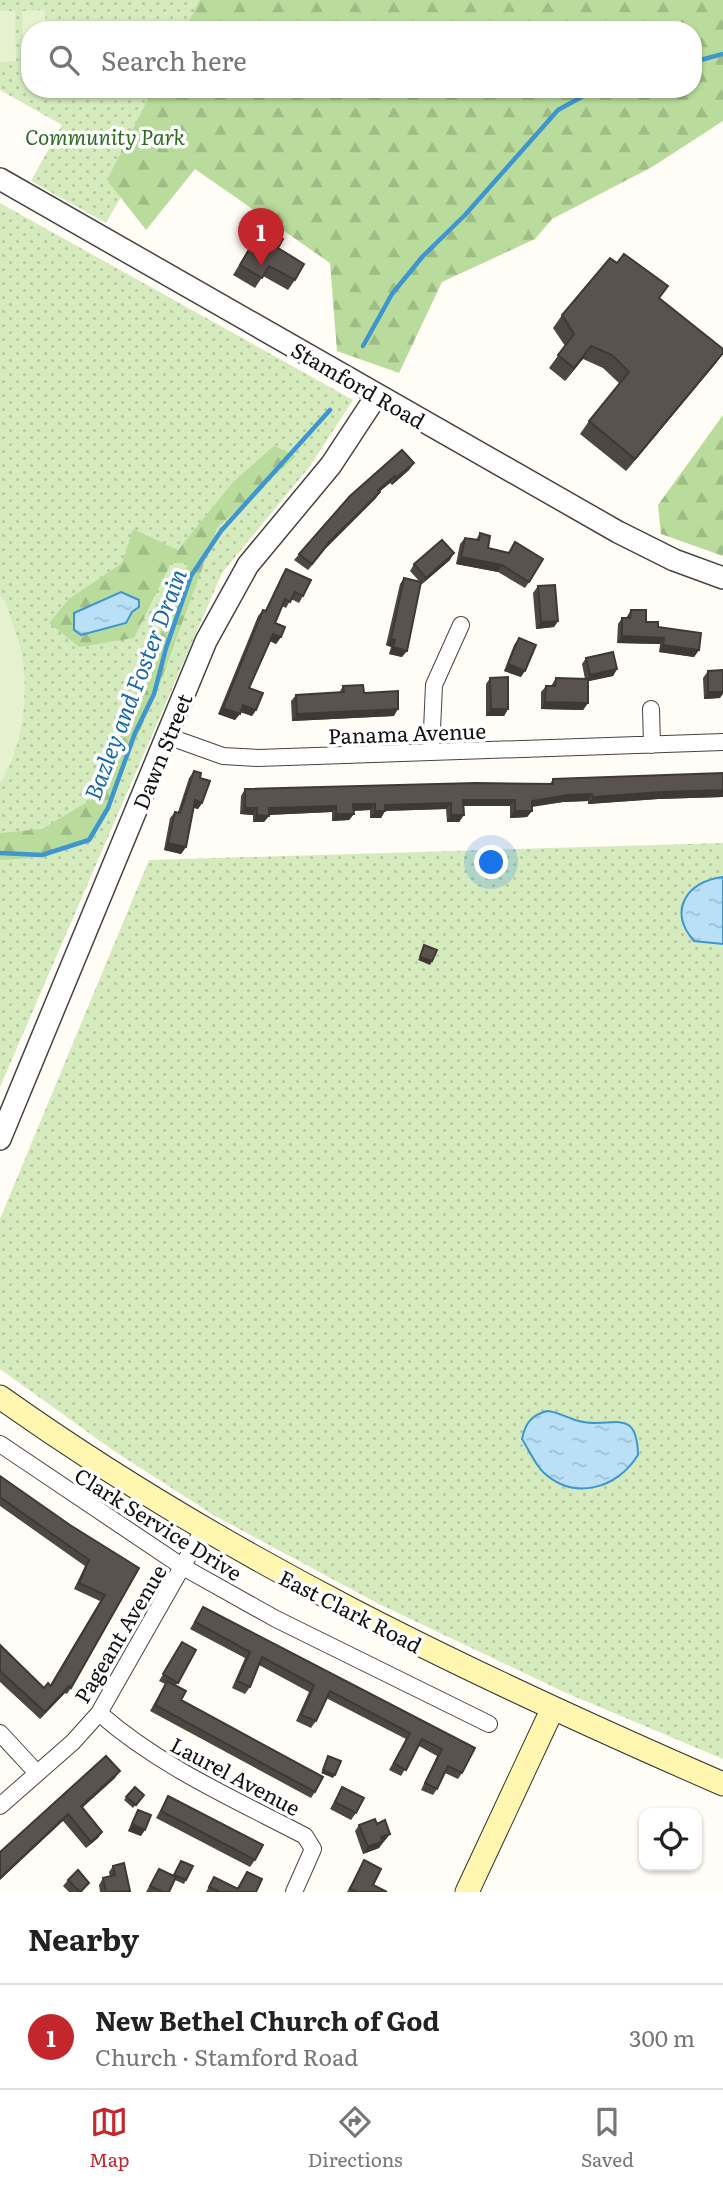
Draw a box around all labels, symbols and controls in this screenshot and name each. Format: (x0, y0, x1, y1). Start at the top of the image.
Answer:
search box (21, 21, 702, 98)
text: Search here (101, 40, 247, 79)
icon: search (45, 41, 83, 79)
park label: Community Park (25, 120, 186, 151)
pin: 1 (238, 208, 284, 266)
street label: Stamford Road (286, 333, 432, 435)
water label: Bazley and Foster Drain (74, 563, 194, 805)
street label: Dawn Street (124, 688, 199, 814)
street label: Panama Avenue (327, 714, 487, 750)
your location (474, 845, 508, 879)
street label: Clark Service Drive (69, 1459, 249, 1587)
street label: Pageant Avenue (65, 1558, 173, 1708)
street label: East Clark Road (274, 1561, 428, 1659)
street label: Laurel Avenue (166, 1728, 306, 1822)
map controls (639, 1808, 702, 1871)
button: locate (639, 1808, 702, 1871)
text: Nearby (28, 1916, 139, 1960)
text: New Bethel Church of God (95, 2000, 440, 2039)
text: 1 (46, 2020, 56, 2054)
text: 300 m (629, 2020, 695, 2054)
text: Church · Stamford Road (95, 2039, 358, 2073)
tab: Map (89, 2103, 130, 2173)
tab: Directions (308, 2103, 403, 2173)
tab: Saved (581, 2103, 634, 2173)

